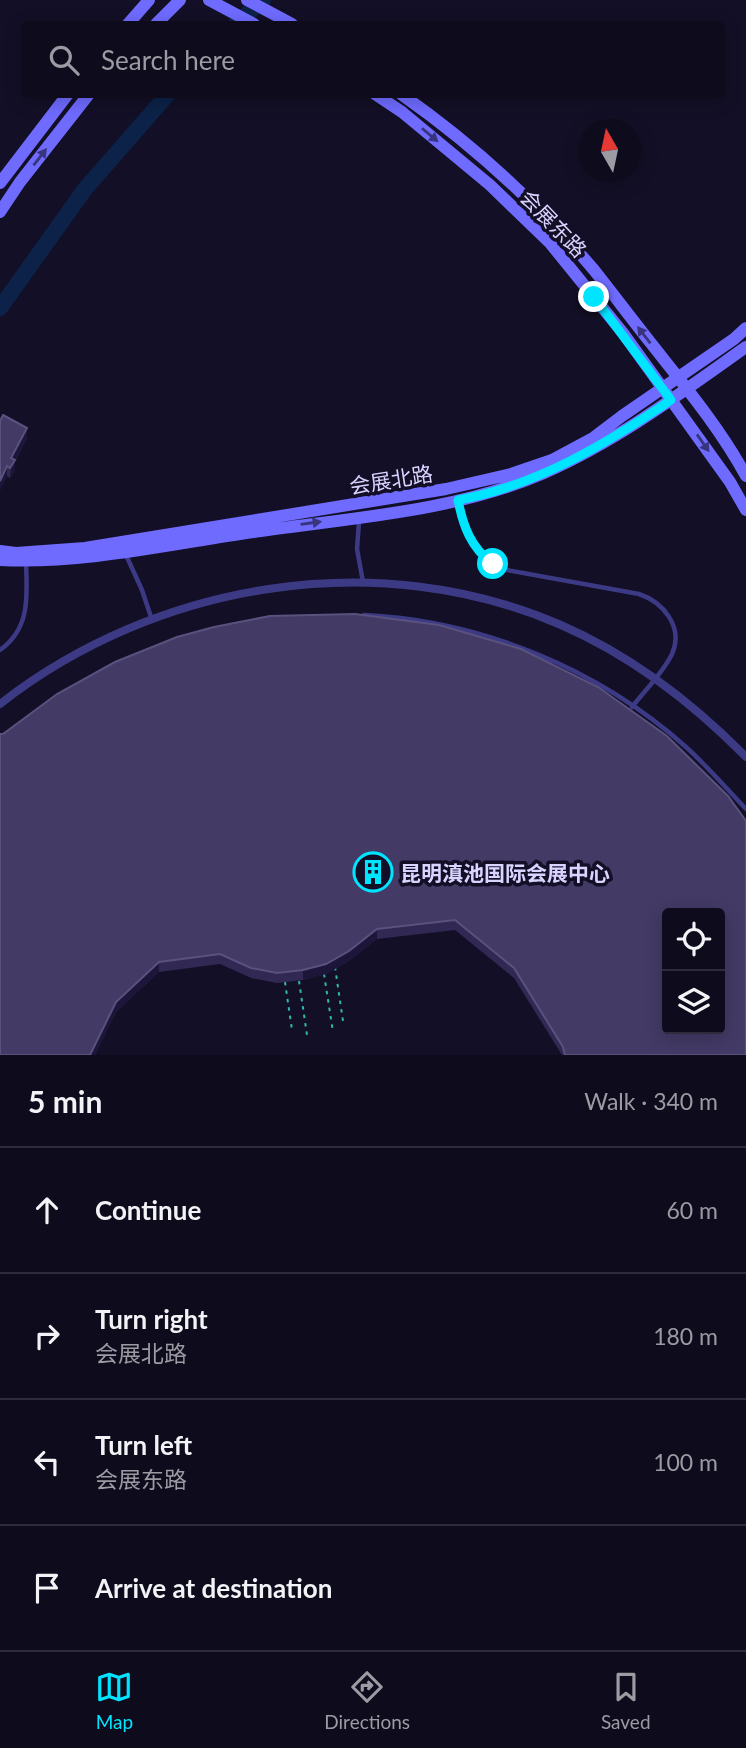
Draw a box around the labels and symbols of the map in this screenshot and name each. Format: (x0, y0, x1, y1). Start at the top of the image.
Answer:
north arrow (578, 119, 641, 182)
one-way arrow (421, 127, 438, 142)
one-way arrow (33, 148, 48, 166)
street label: 会展东路 (516, 184, 592, 262)
route end (578, 281, 609, 312)
one-way arrow (637, 327, 652, 345)
one-way arrow (696, 434, 710, 452)
street label: 会展北路 (348, 460, 434, 498)
one-way arrow (300, 518, 322, 529)
route start (477, 548, 508, 579)
building icon: 昆明滇池国际会展中心 (352, 851, 394, 893)
place label: 昆明滇池国际会展中心 (400, 860, 610, 885)

